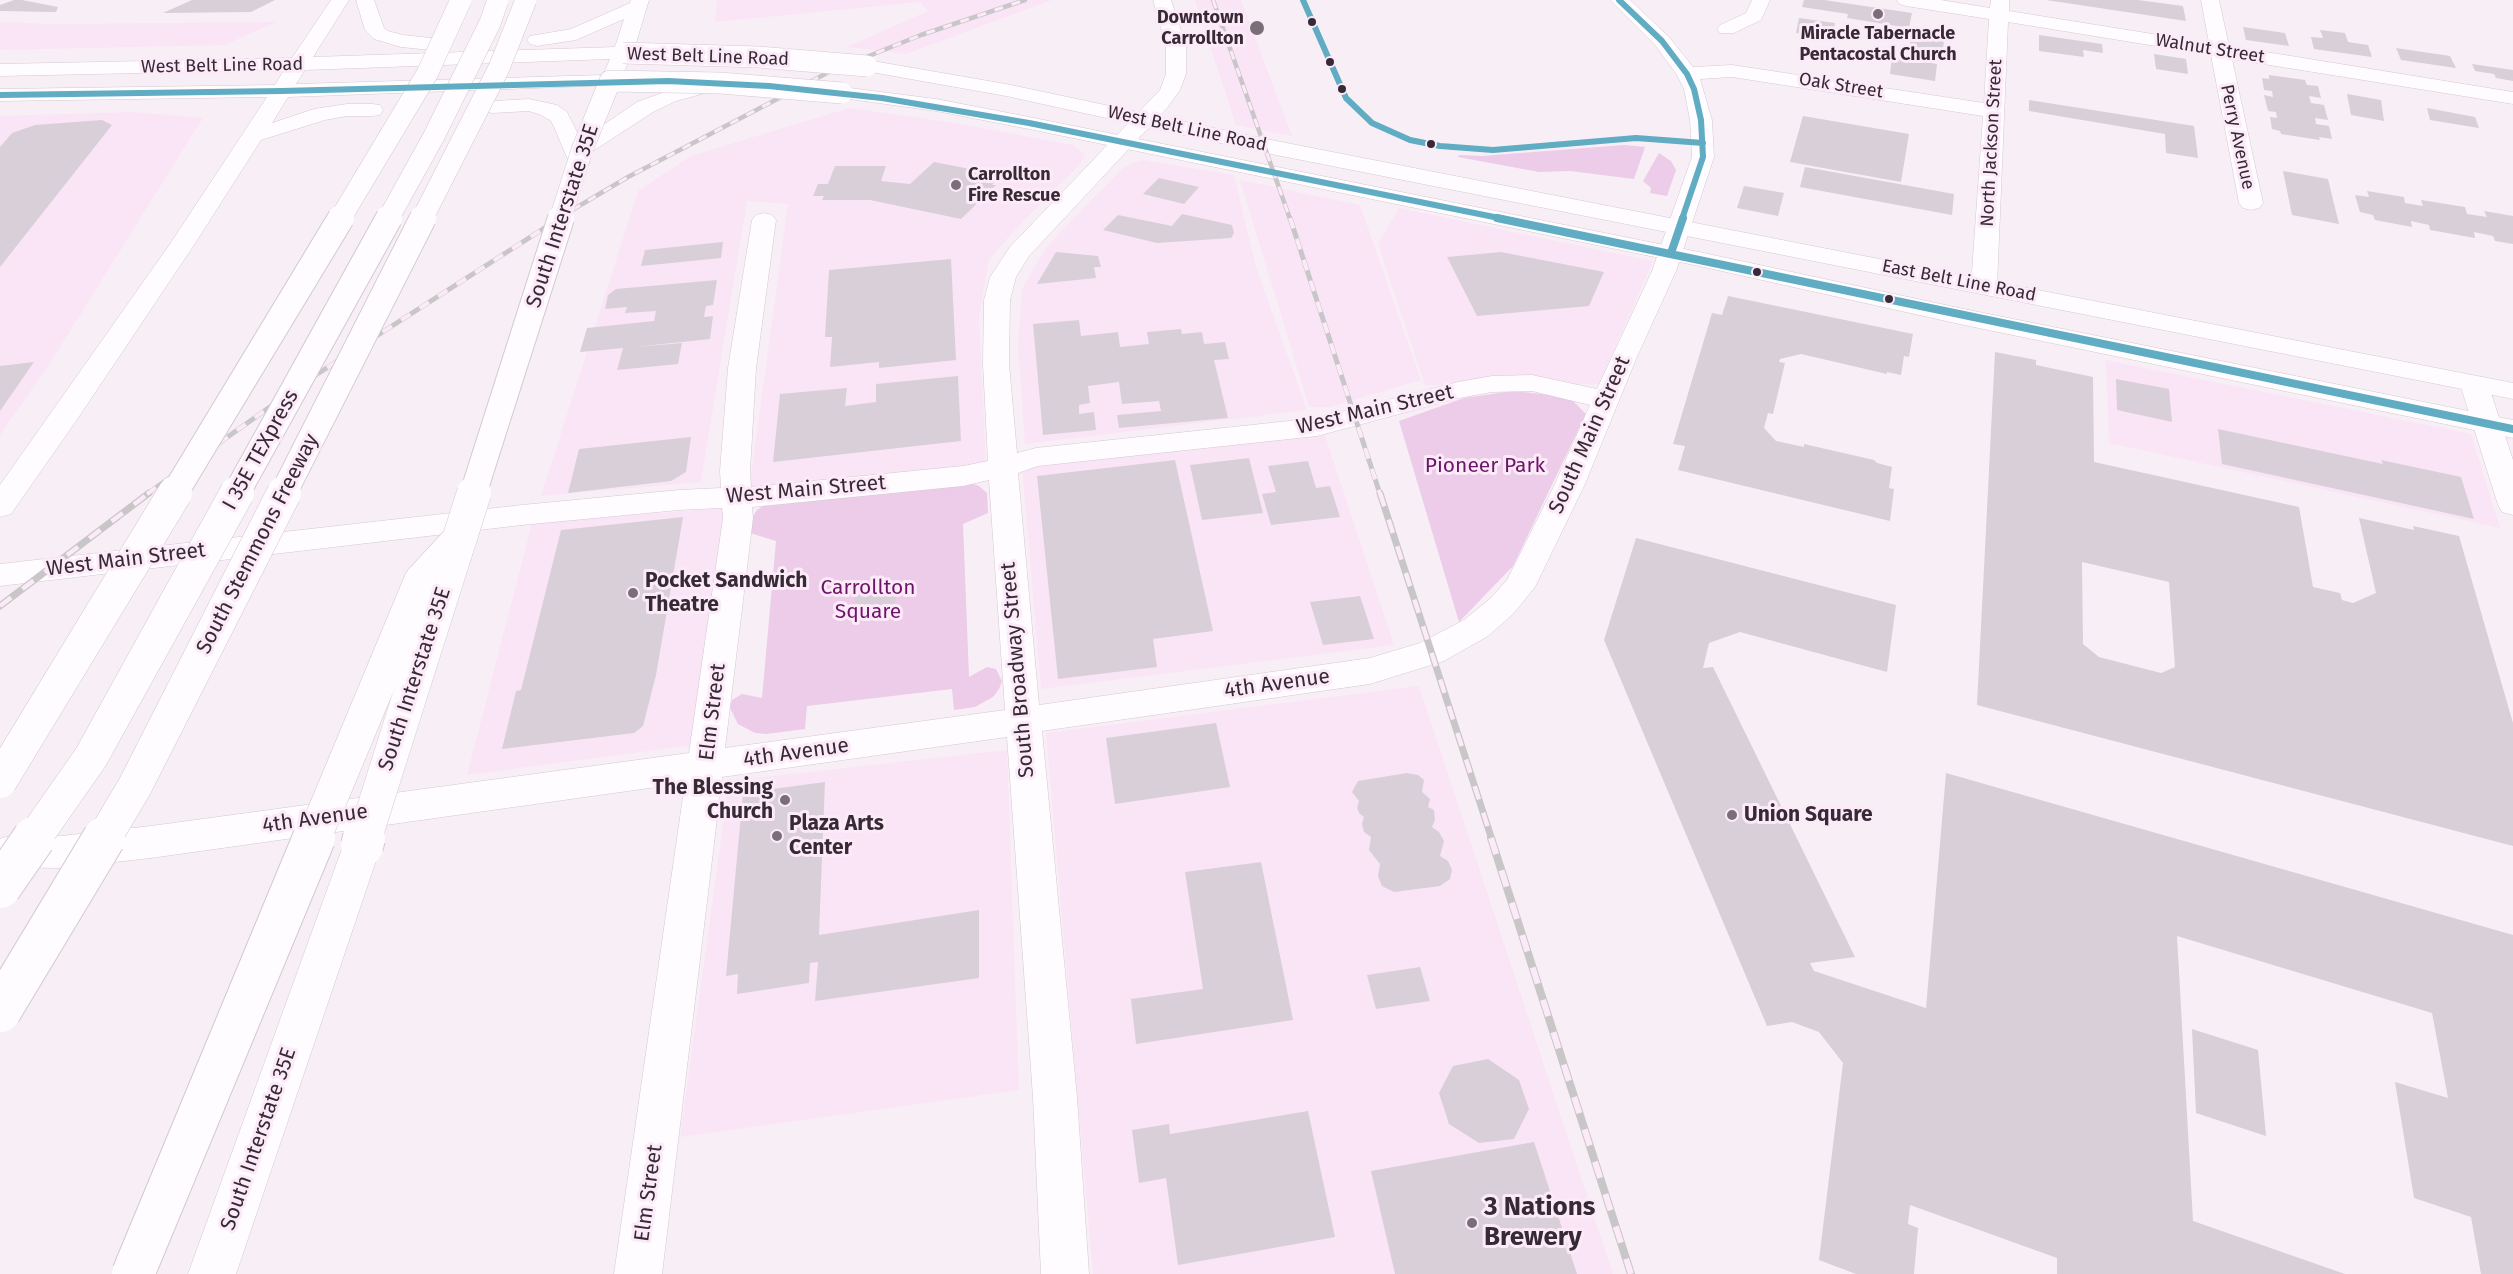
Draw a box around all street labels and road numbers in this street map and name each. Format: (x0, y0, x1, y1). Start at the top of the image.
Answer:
street label: Walnut Street (2154, 30, 2266, 68)
street label: West Belt Line Road (627, 43, 789, 71)
street label: West Belt Line Road (141, 54, 303, 78)
street label: North Jackson Street (1977, 59, 2007, 227)
street label: Oak Street (1797, 69, 1885, 103)
street label: Perry Avenue (2215, 82, 2259, 192)
street label: West Belt Line Road (1105, 102, 1269, 156)
street label: South Interstate 35E (521, 121, 605, 311)
street label: East Belt Line Road (1880, 255, 2038, 307)
street label: South Main Street (1544, 352, 1636, 518)
street label: West Main Street (1294, 380, 1456, 440)
street label: I 35E TEXpress (218, 385, 304, 515)
street label: South Stemmons Freeway (191, 430, 325, 658)
street label: West Main Street (725, 470, 887, 510)
street label: West Main Street (45, 538, 207, 582)
street label: South Broadway Street (996, 561, 1040, 779)
street label: South Interstate 35E (373, 584, 457, 774)
street label: Elm Street (695, 662, 731, 762)
street label: 4th Avenue (1223, 664, 1331, 704)
street label: 4th Avenue (742, 733, 850, 773)
street label: 4th Avenue (261, 799, 369, 839)
street label: South Interstate 35E (216, 1044, 302, 1234)
street label: Elm Street (630, 1143, 668, 1243)

